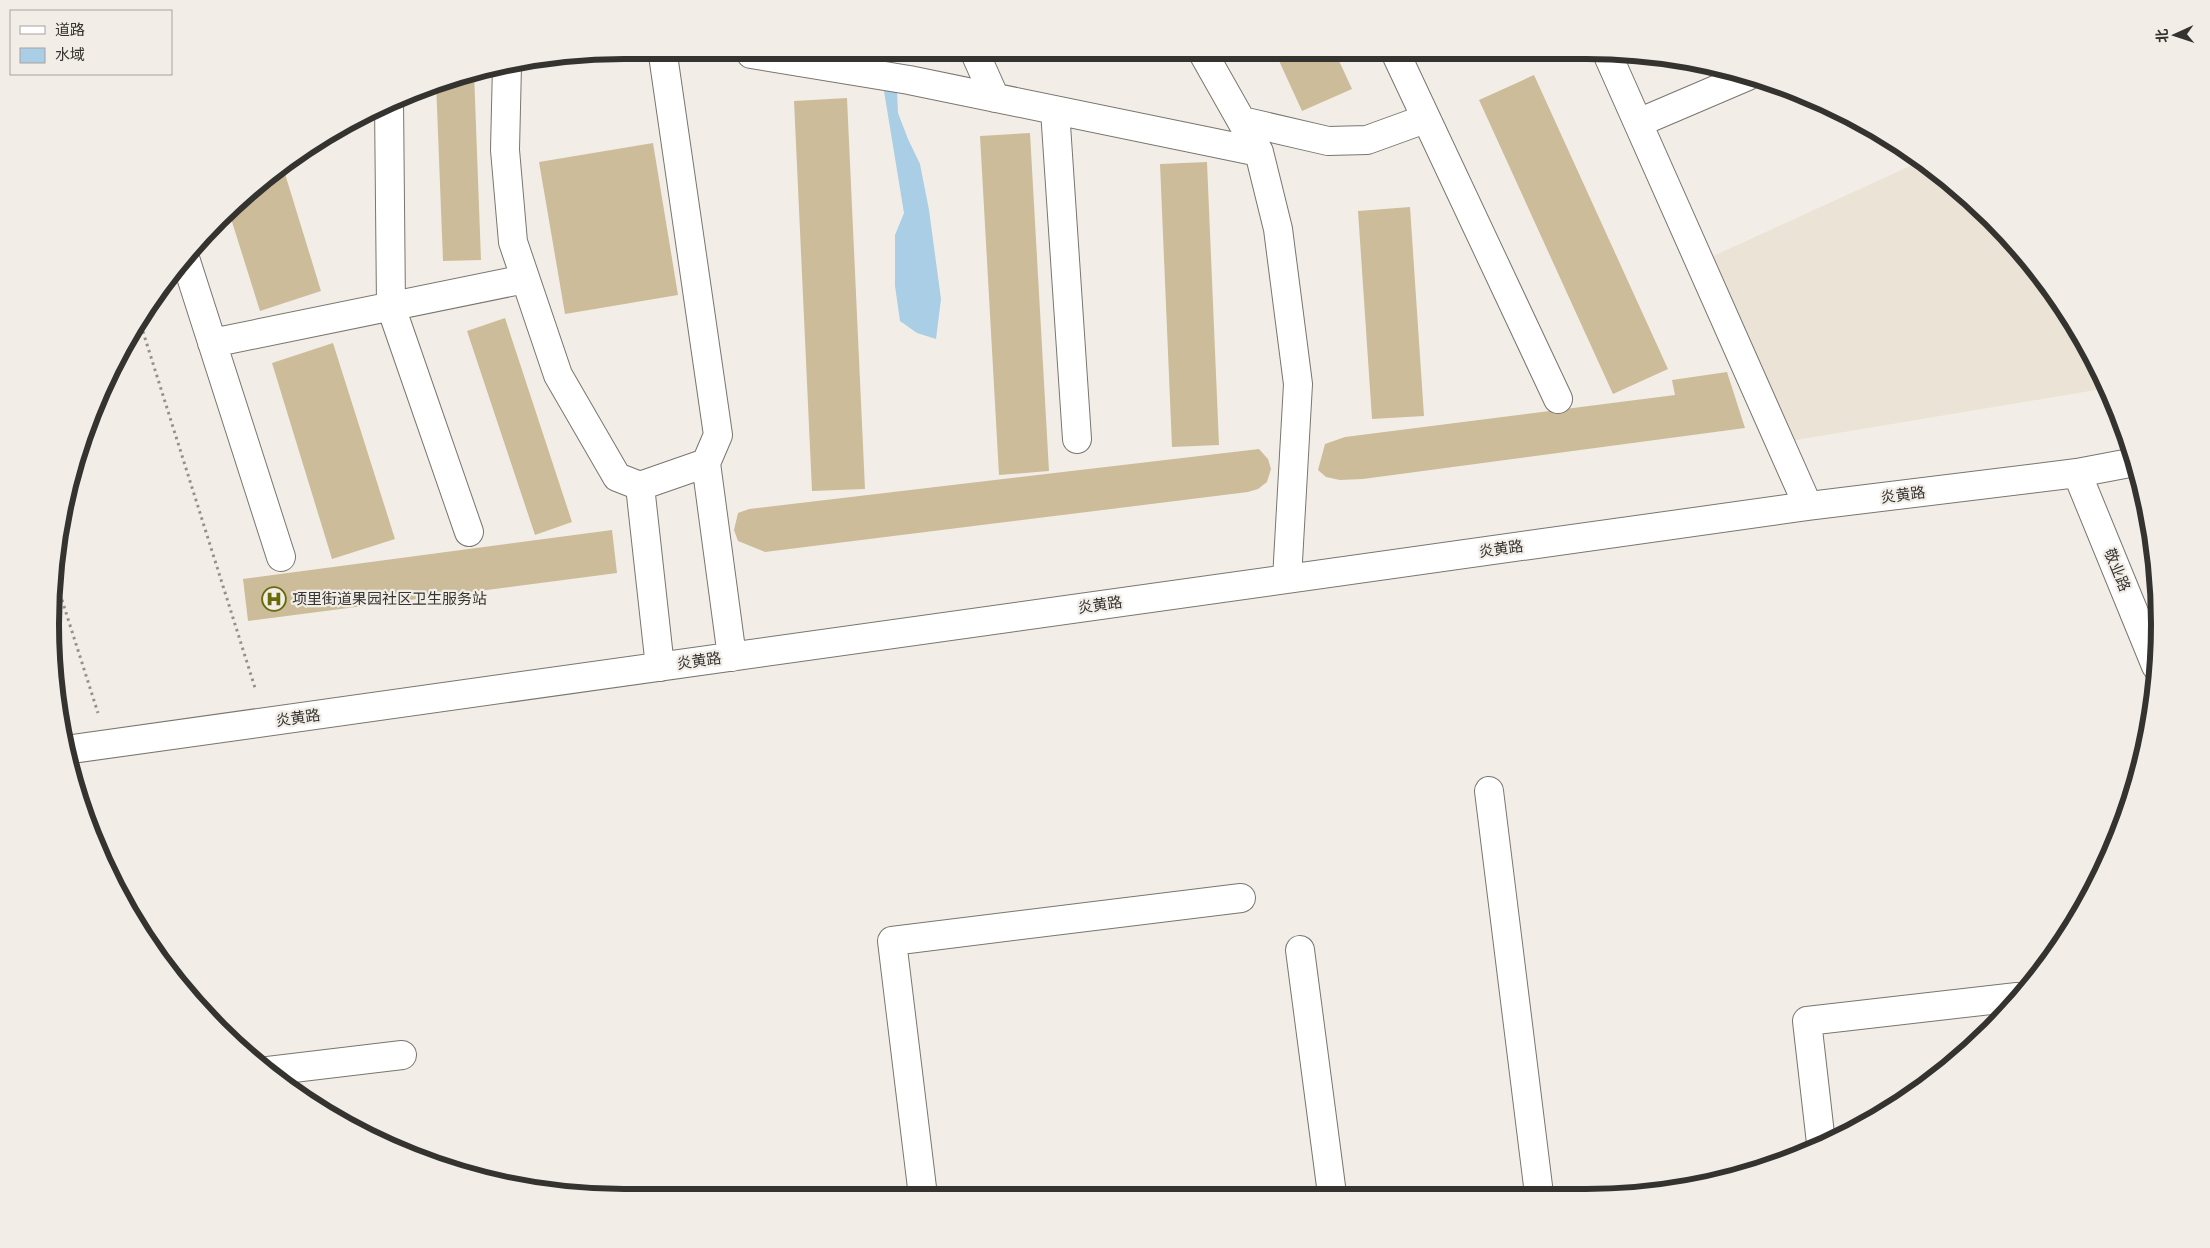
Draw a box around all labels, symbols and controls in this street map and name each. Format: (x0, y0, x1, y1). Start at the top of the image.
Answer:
legend (10, 10, 172, 75)
north arrow (2150, 10, 2200, 60)
text: 道路 (55, 21, 85, 39)
text: 北 (2154, 28, 2170, 43)
text: 水域 (55, 46, 85, 64)
street label: 炎黄路 (1880, 483, 1926, 507)
street label: 炎黄路 (1477, 537, 1525, 561)
street label: 敬业路 (2100, 546, 2134, 594)
hospital icon: 项里街道果园社区卫生服务站 (261, 586, 287, 612)
place label: 项里街道果园社区卫生服务站 (292, 590, 487, 608)
street label: 炎黄路 (1076, 593, 1124, 617)
street label: 炎黄路 (675, 649, 723, 673)
street label: 炎黄路 (274, 706, 322, 730)

